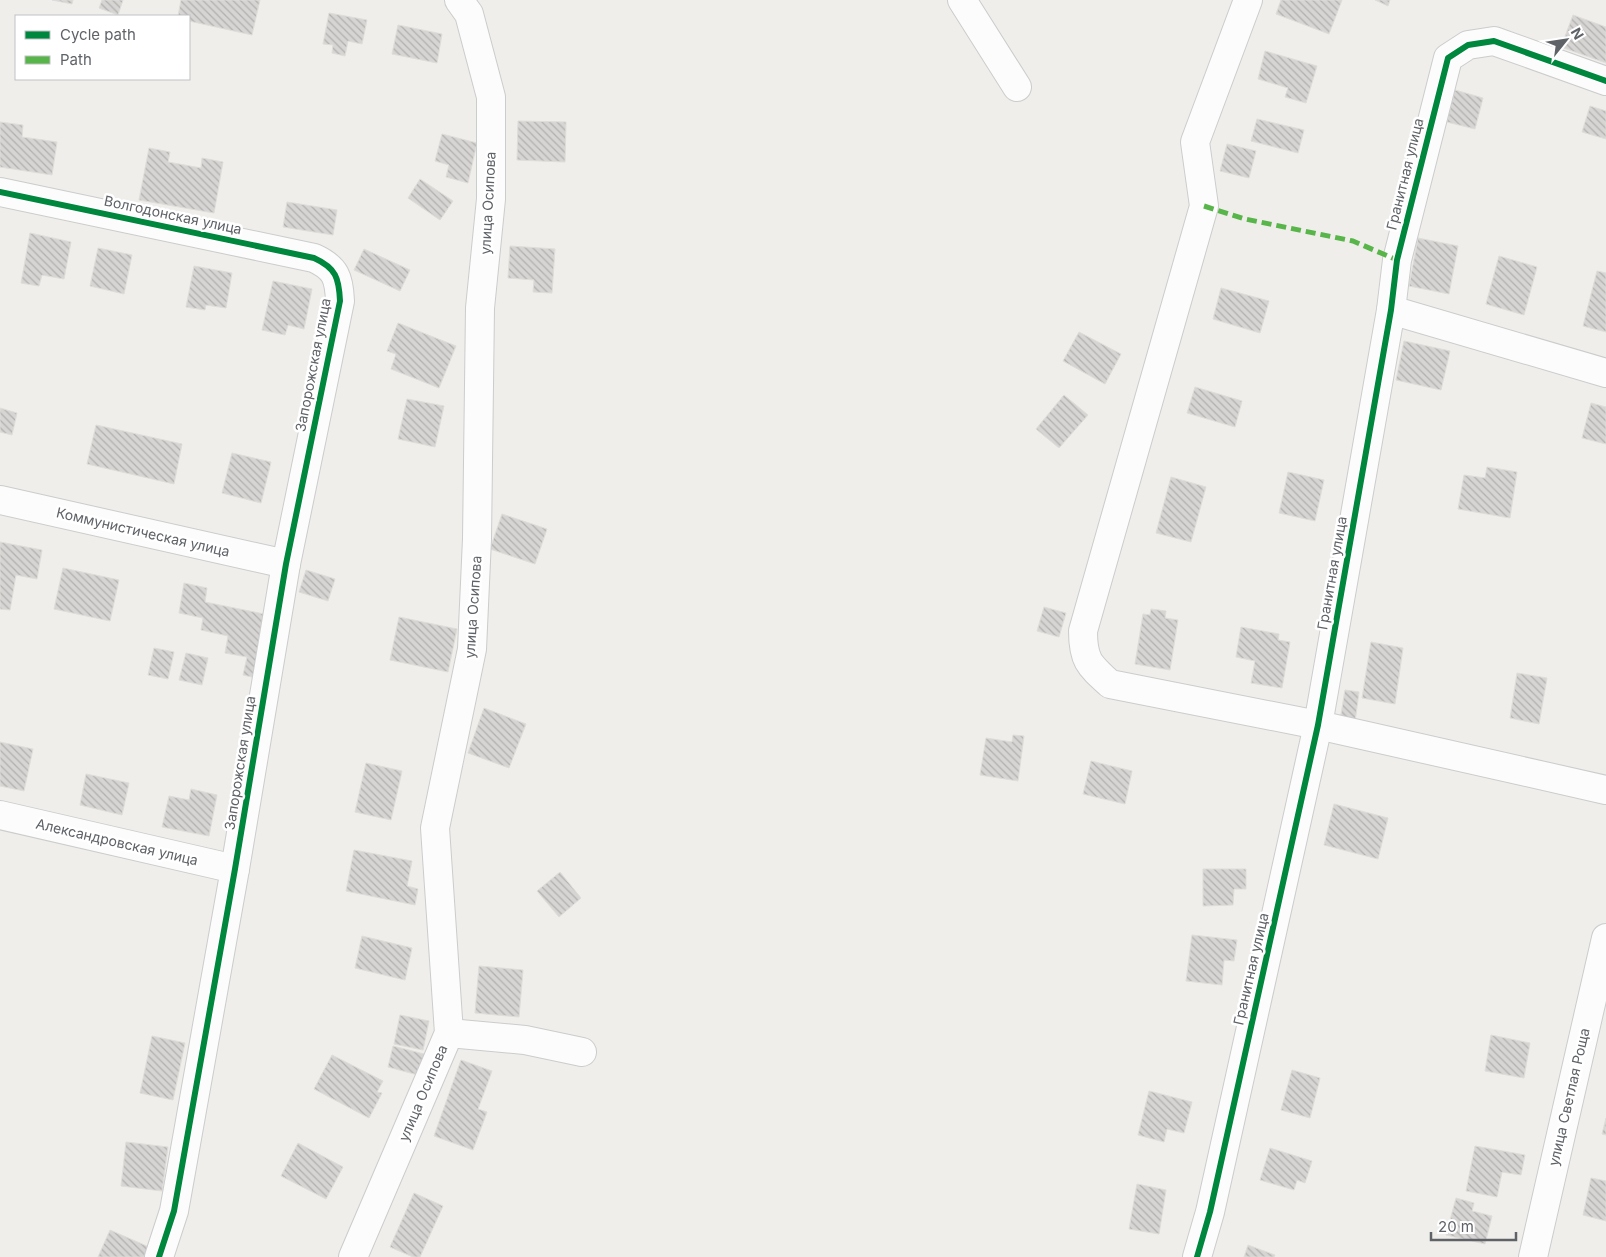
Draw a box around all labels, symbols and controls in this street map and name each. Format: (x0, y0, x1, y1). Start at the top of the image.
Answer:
legend (15, 15, 190, 80)
north arrow (1541, 15, 1591, 65)
text: N (1568, 24, 1588, 42)
text: Cycle path (60, 25, 136, 44)
text: Path (60, 50, 92, 69)
street label: Гранитная улица (1382, 116, 1427, 232)
street label: улица Осипова (476, 151, 499, 255)
street label: Волгодонская улица (103, 192, 243, 237)
street label: Запорожская улица (291, 297, 334, 433)
street label: Коммунистическая улица (55, 503, 231, 560)
street label: Гранитная улица (1313, 515, 1350, 631)
street label: улица Осипова (460, 555, 485, 659)
street label: Запорожская улица (220, 695, 259, 831)
street label: Александровская улица (34, 815, 200, 868)
street label: Гранитная улица (1229, 911, 1272, 1027)
street label: улица Светлая Роща (1544, 1026, 1593, 1168)
street label: улица Осипова (395, 1042, 451, 1144)
scale bar (1431, 1210, 1516, 1242)
text: 20 m (1438, 1217, 1474, 1236)

